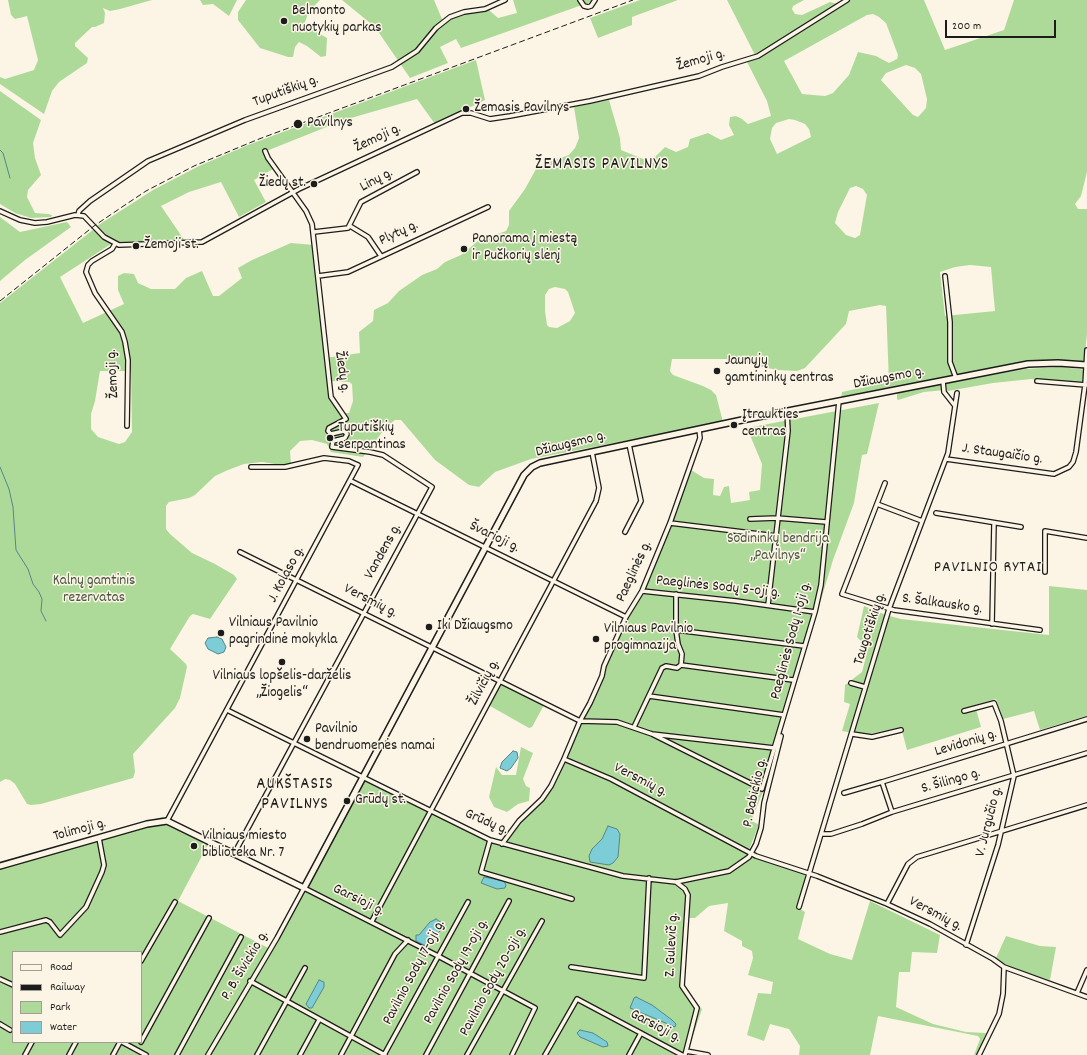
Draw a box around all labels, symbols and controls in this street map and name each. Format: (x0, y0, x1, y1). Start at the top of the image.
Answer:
place label: Belmonto nuotykių parkas (292, 3, 381, 38)
scale bar (947, 12, 1058, 38)
marker: Belmonto nuotykių parkas (279, 16, 289, 26)
text: 200 m (952, 18, 981, 35)
street label: Žemoji g. (675, 46, 727, 76)
street label: Tuputiškių g. (251, 72, 321, 112)
place label: Žemasis Pavilnys (474, 100, 569, 118)
marker: Žemasis Pavilnys (461, 104, 471, 114)
place label: Pavilnys (307, 115, 353, 133)
marker: Pavilnys (292, 118, 304, 130)
street label: Žemoji g. (352, 120, 404, 158)
district label: ŽEMASIS PAVILNYS (535, 156, 669, 176)
street label: Linų g. (357, 165, 397, 197)
place label: Žiedų st. (259, 175, 306, 193)
marker: Žiedų st. (309, 179, 319, 189)
street label: Plytų g. (377, 217, 421, 251)
place label: Panorama į miestą ir Pučkorių slėnį (472, 231, 577, 266)
place label: Žemoji st. (144, 237, 199, 255)
marker: Žemoji st. (131, 241, 141, 251)
marker: Panorama į miestą ir Pučkorių slėnį (459, 244, 469, 254)
street label: Žemoji g. (104, 349, 124, 399)
street label: Žiedų g. (329, 350, 353, 394)
place label: Jaunųjų gamtininkų centras (725, 353, 834, 388)
street label: Džiaugsmo g. (852, 363, 926, 395)
marker: Jaunųjų gamtininkų centras (712, 366, 722, 376)
place label: Įtraukties centras (742, 407, 799, 442)
place label: Tuputiškių serpantinas (338, 420, 406, 455)
marker: Įtraukties centras (729, 420, 739, 430)
street label: Džiaugsmo g. (534, 428, 608, 462)
marker: Tuputiškių serpantinas (325, 433, 335, 443)
street label: J. Staugaičio g. (960, 440, 1044, 470)
street label: Švarioji g. (466, 518, 522, 558)
street label: Vandens g. (361, 521, 407, 583)
park label: Sodininkų bendrija „Pavilnys“ (727, 531, 829, 566)
street label: Paeglinės g. (613, 538, 657, 606)
street label: J. Kolaso g. (265, 544, 309, 606)
district label: PAVILNIO RYTAI (934, 559, 1042, 579)
park label: Kalnų gamtinis rezervatas (53, 573, 135, 608)
street label: Paeglinės Sodų 5-oji g. (655, 573, 781, 603)
street label: Paeglinės Sodų 1-oji g. (768, 580, 816, 702)
street label: Versmių g. (340, 581, 400, 623)
street label: Taugotiškių g. (851, 590, 891, 668)
street label: S. Šalkausko g. (901, 590, 983, 620)
place label: Vilniaus Pavilnio pagrindinė mokykla (229, 615, 337, 650)
place label: Iki Džiaugsmo (437, 618, 513, 636)
place label: Vilniaus Pavilnio progimnazija (604, 621, 693, 656)
marker: Iki Džiaugsmo (424, 622, 434, 632)
marker: Vilniaus Pavilnio pagrindinė mokykla (216, 628, 226, 638)
marker: Vilniaus Pavilnio progimnazija (591, 634, 601, 644)
marker: Vilniaus lopšelis-darželis „Žiogelis“ (277, 657, 287, 667)
street label: Žilvičių g. (465, 657, 505, 709)
place label: Vilniaus lopšelis-darželis „Žiogelis“ (213, 668, 351, 703)
place label: Pavilnio bendruomenės namai (315, 721, 435, 756)
street label: Levidonių g. (933, 726, 999, 762)
marker: Pavilnio bendruomenės namai (302, 734, 312, 744)
street label: P. Babickio g. (740, 757, 772, 829)
street label: Versmių g. (610, 760, 670, 802)
street label: S. Šilingo g. (919, 765, 983, 799)
district label: AUKŠTASIS PAVILNYS (256, 776, 334, 816)
street label: V. Jurgučio g. (973, 785, 1007, 859)
place label: Grūdų st. (355, 792, 406, 810)
marker: Grūdų st. (342, 796, 352, 806)
street label: Grūdų g. (461, 806, 511, 840)
street label: Tolimoji g. (52, 815, 108, 847)
place label: Vilniaus miesto biblioteka Nr. 7 (202, 828, 287, 863)
marker: Vilniaus miesto biblioteka Nr. 7 (189, 841, 199, 851)
street label: Garsioji g. (329, 881, 387, 921)
street label: Versmių g. (905, 894, 965, 936)
street label: Z. Gulevič g. (662, 912, 684, 978)
street label: Pavilnio Sodų 19-oji g. (421, 916, 493, 1028)
street label: Pavilnio Sodų 17-oji g. (380, 917, 450, 1029)
street label: Pavilnio Sodų 20-oji g. (457, 924, 531, 1040)
street label: P. B. Šivickio g. (218, 928, 274, 1004)
legend (12, 951, 142, 1043)
text: Road (50, 959, 72, 976)
text: Railway (50, 979, 85, 996)
text: Park (50, 999, 70, 1016)
street label: Garsioji g. (626, 1006, 684, 1048)
text: Water (50, 1019, 77, 1036)

